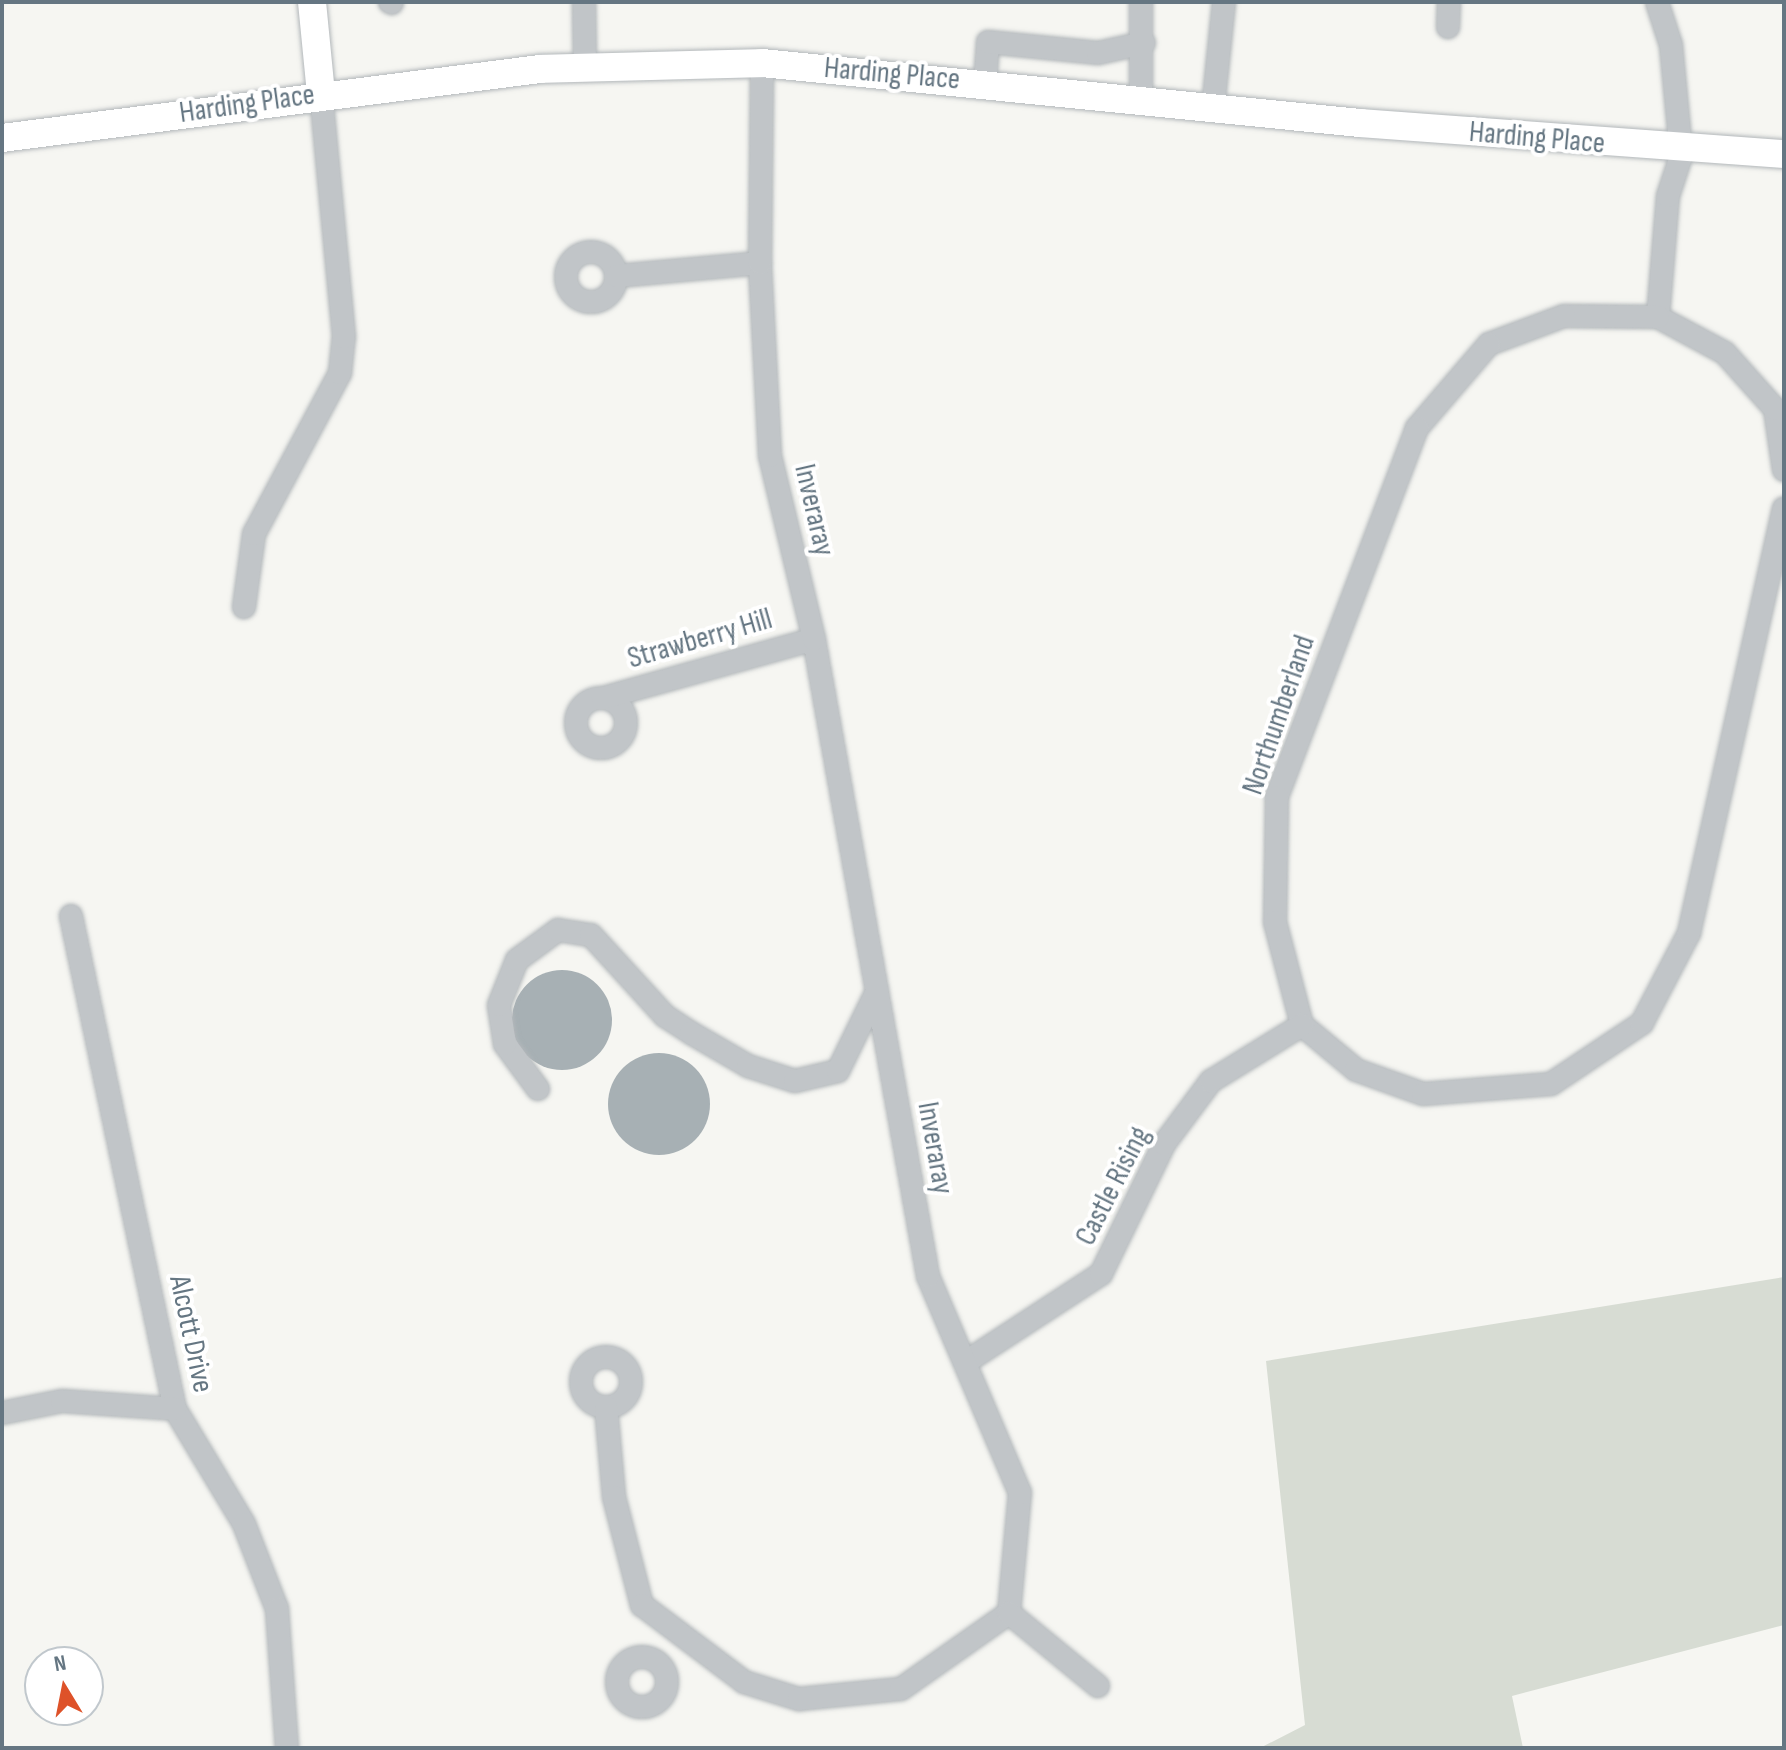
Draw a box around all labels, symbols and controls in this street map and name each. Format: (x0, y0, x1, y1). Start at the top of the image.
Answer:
street label: Harding Place (823, 50, 961, 98)
street label: Harding Place (177, 77, 317, 131)
street label: Harding Place (1468, 114, 1606, 162)
street label: Inveraray (786, 461, 842, 559)
street label: Strawberry Hill (624, 601, 776, 677)
street label: Northumberland (1235, 631, 1323, 799)
street label: Inveraray (909, 1099, 961, 1197)
street label: Castle Rising (1068, 1121, 1158, 1251)
street label: Alcott Drive (161, 1272, 221, 1396)
north arrow (24, 1646, 104, 1726)
text: N (52, 1650, 68, 1678)

